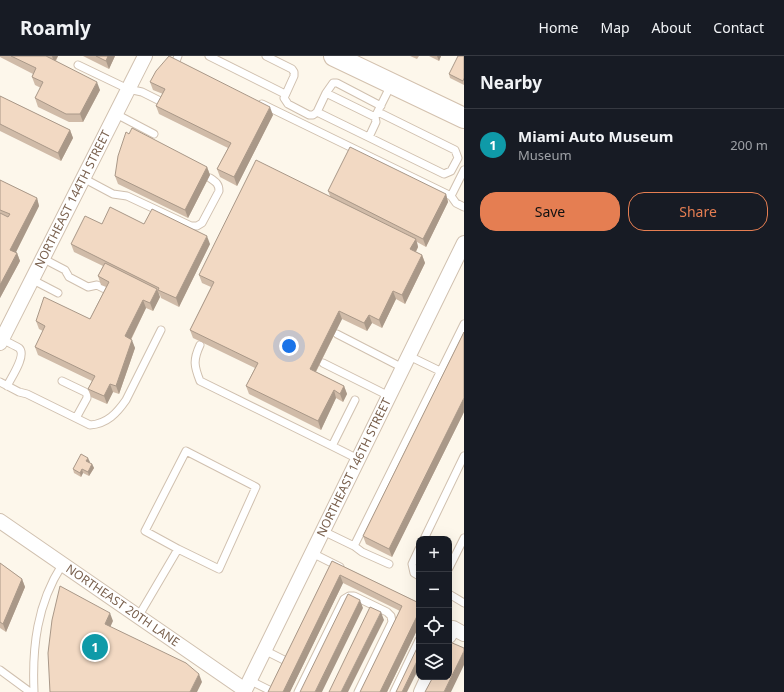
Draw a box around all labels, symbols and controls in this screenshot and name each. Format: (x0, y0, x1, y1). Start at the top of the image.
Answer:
text: Roamly (20, 15, 91, 41)
text: Home (539, 18, 578, 37)
text: Map (600, 18, 630, 37)
text: About (652, 18, 691, 37)
text: Contact (713, 18, 764, 37)
text: Nearby (480, 71, 542, 94)
text: Miami Auto Museum (518, 126, 673, 146)
street label: NORTHEAST 144TH STREET (30, 127, 114, 271)
text: 1 (489, 136, 497, 154)
text: 200 m (730, 136, 768, 154)
text: Museum (518, 146, 572, 164)
button: Save (480, 192, 620, 231)
button: Share (628, 192, 768, 231)
your location (279, 336, 299, 356)
street label: NORTHEAST 146TH STREET (312, 395, 395, 539)
map controls (416, 536, 452, 680)
button: + (416, 536, 452, 572)
street label: NORTHEAST 20TH LANE (63, 560, 183, 650)
button: − (416, 572, 452, 608)
button: locate (416, 608, 452, 644)
pin: 1 (82, 632, 108, 662)
button: layers (416, 644, 452, 680)

